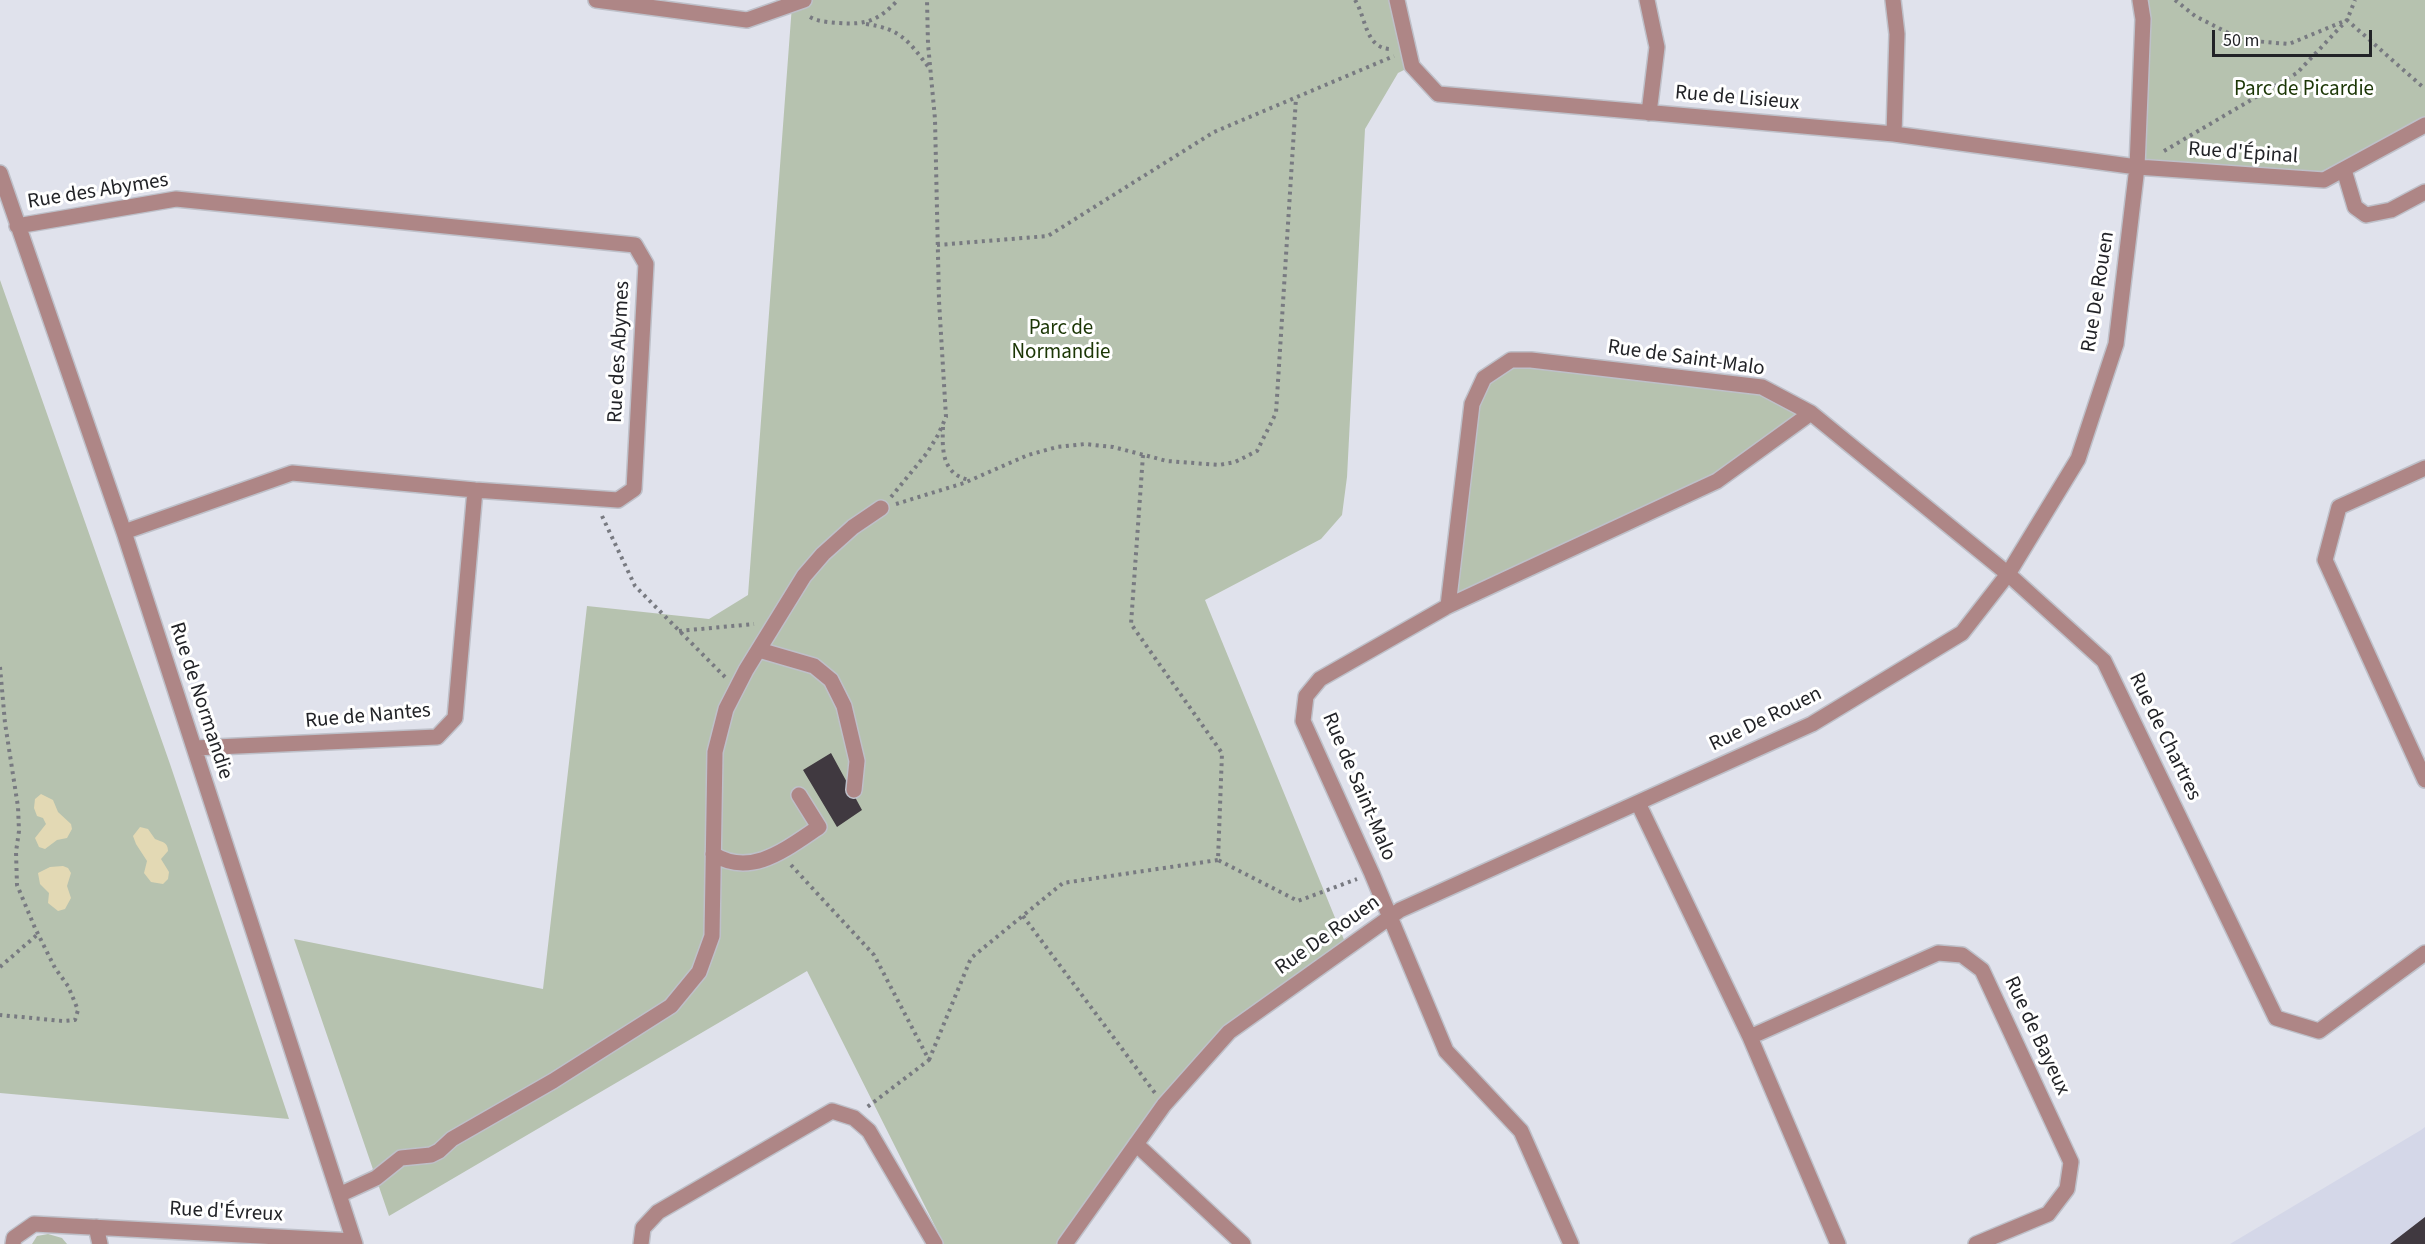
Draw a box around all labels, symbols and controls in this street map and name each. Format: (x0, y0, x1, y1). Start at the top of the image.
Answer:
scale bar (2215, 18, 2376, 56)
text: 50 m (2223, 28, 2259, 53)
park label: Parc de Picardie (2234, 77, 2374, 103)
street label: Rue de Lisieux (1674, 81, 1800, 117)
street label: Rue d'Épinal (2187, 138, 2299, 170)
street label: Rue des Abymes (26, 168, 170, 216)
street label: Rue De Rouen (2077, 230, 2121, 354)
street label: Rue des Abymes (604, 280, 636, 424)
park label: Parc de Normandie (1012, 316, 1110, 366)
street label: Rue de Saint-Malo (1606, 336, 1766, 382)
street label: Rue de Normandie (163, 619, 237, 783)
street label: Rue de Chartres (2122, 669, 2206, 805)
street label: Rue De Rouen (1706, 682, 1826, 758)
street label: Rue de Nantes (304, 699, 432, 735)
street label: Rue de Saint-Malo (1315, 709, 1401, 865)
street label: Rue De Rouen (1271, 891, 1385, 981)
street label: Rue de Bayeux (1998, 973, 2074, 1099)
street label: Rue d'Évreux (169, 1197, 283, 1229)

